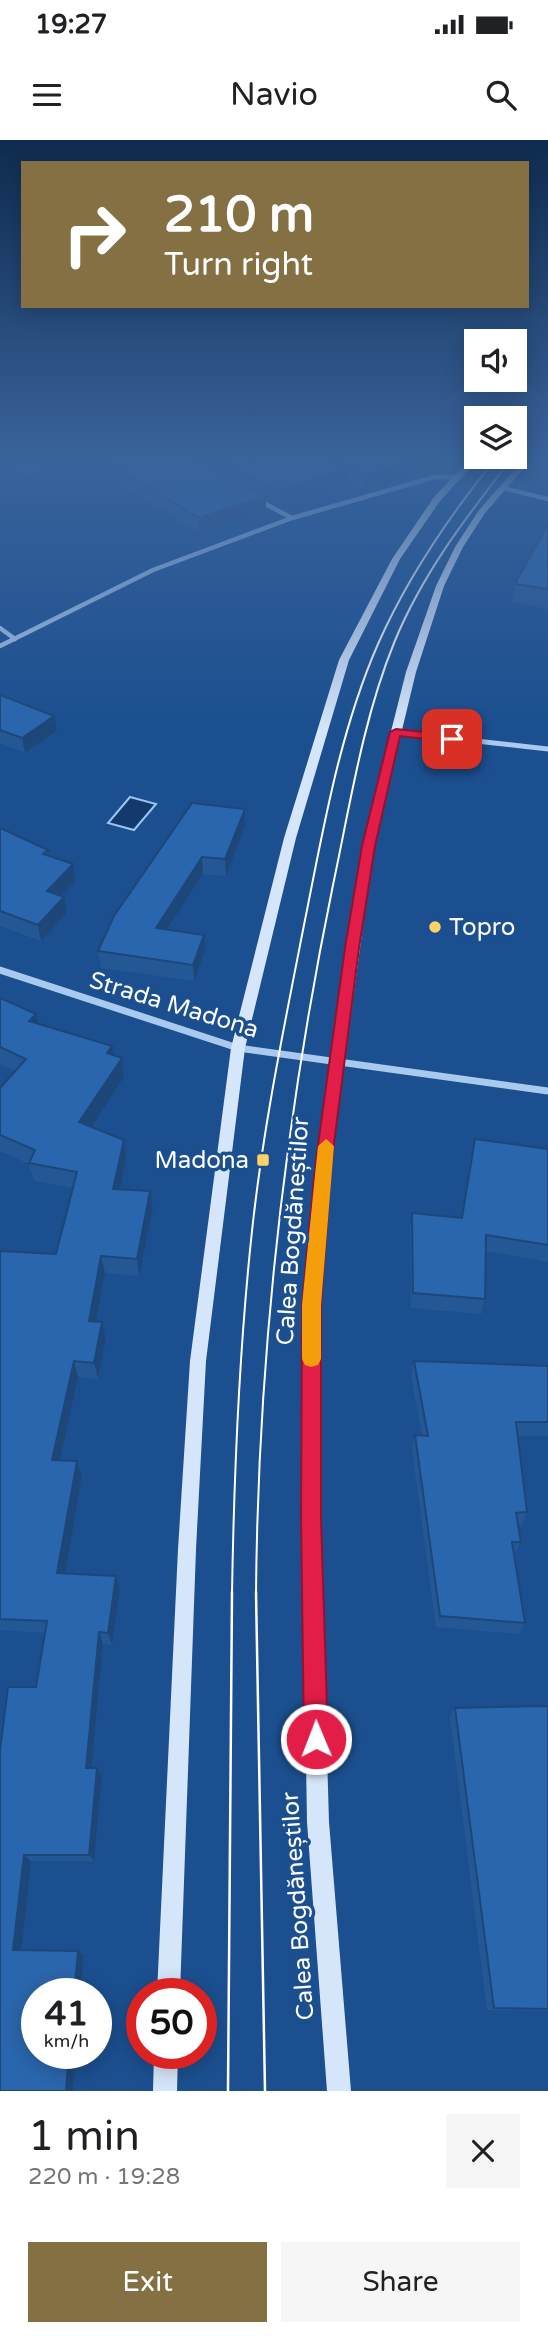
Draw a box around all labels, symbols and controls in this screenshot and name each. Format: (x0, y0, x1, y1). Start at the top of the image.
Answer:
text: 19:27 (35, 9, 107, 40)
icon: menu (28, 76, 66, 114)
text: Navio (230, 76, 318, 114)
icon: search (482, 76, 520, 114)
text: 210 m (164, 186, 314, 245)
icon: right (49, 189, 140, 280)
text: Turn right (164, 246, 313, 284)
map controls (464, 329, 527, 469)
button: sound (464, 329, 527, 392)
button: layers (464, 406, 527, 469)
pin (422, 709, 482, 769)
icon: arrive (433, 720, 471, 758)
place label: Topro (449, 913, 515, 942)
marker: Topro (427, 919, 443, 935)
street label: Strada Madona (86, 965, 262, 1045)
street label: Calea Bogdăneștilor (271, 1115, 316, 1346)
place label: Madona (154, 1146, 249, 1175)
marker: Madona (255, 1152, 271, 1168)
position arrow (279, 1702, 353, 1776)
street label: Calea Bogdăneștilor (275, 1790, 320, 2021)
speed limit sign: 50 (126, 1978, 217, 2069)
text: 41 (45, 1993, 88, 2035)
text: km/h (44, 2030, 89, 2052)
text: 1 min (28, 2111, 140, 2162)
button: close (446, 2114, 520, 2188)
text: 220 m · 19:28 (28, 2163, 180, 2191)
button: Exit (28, 2242, 267, 2322)
button: Share (281, 2242, 520, 2322)

